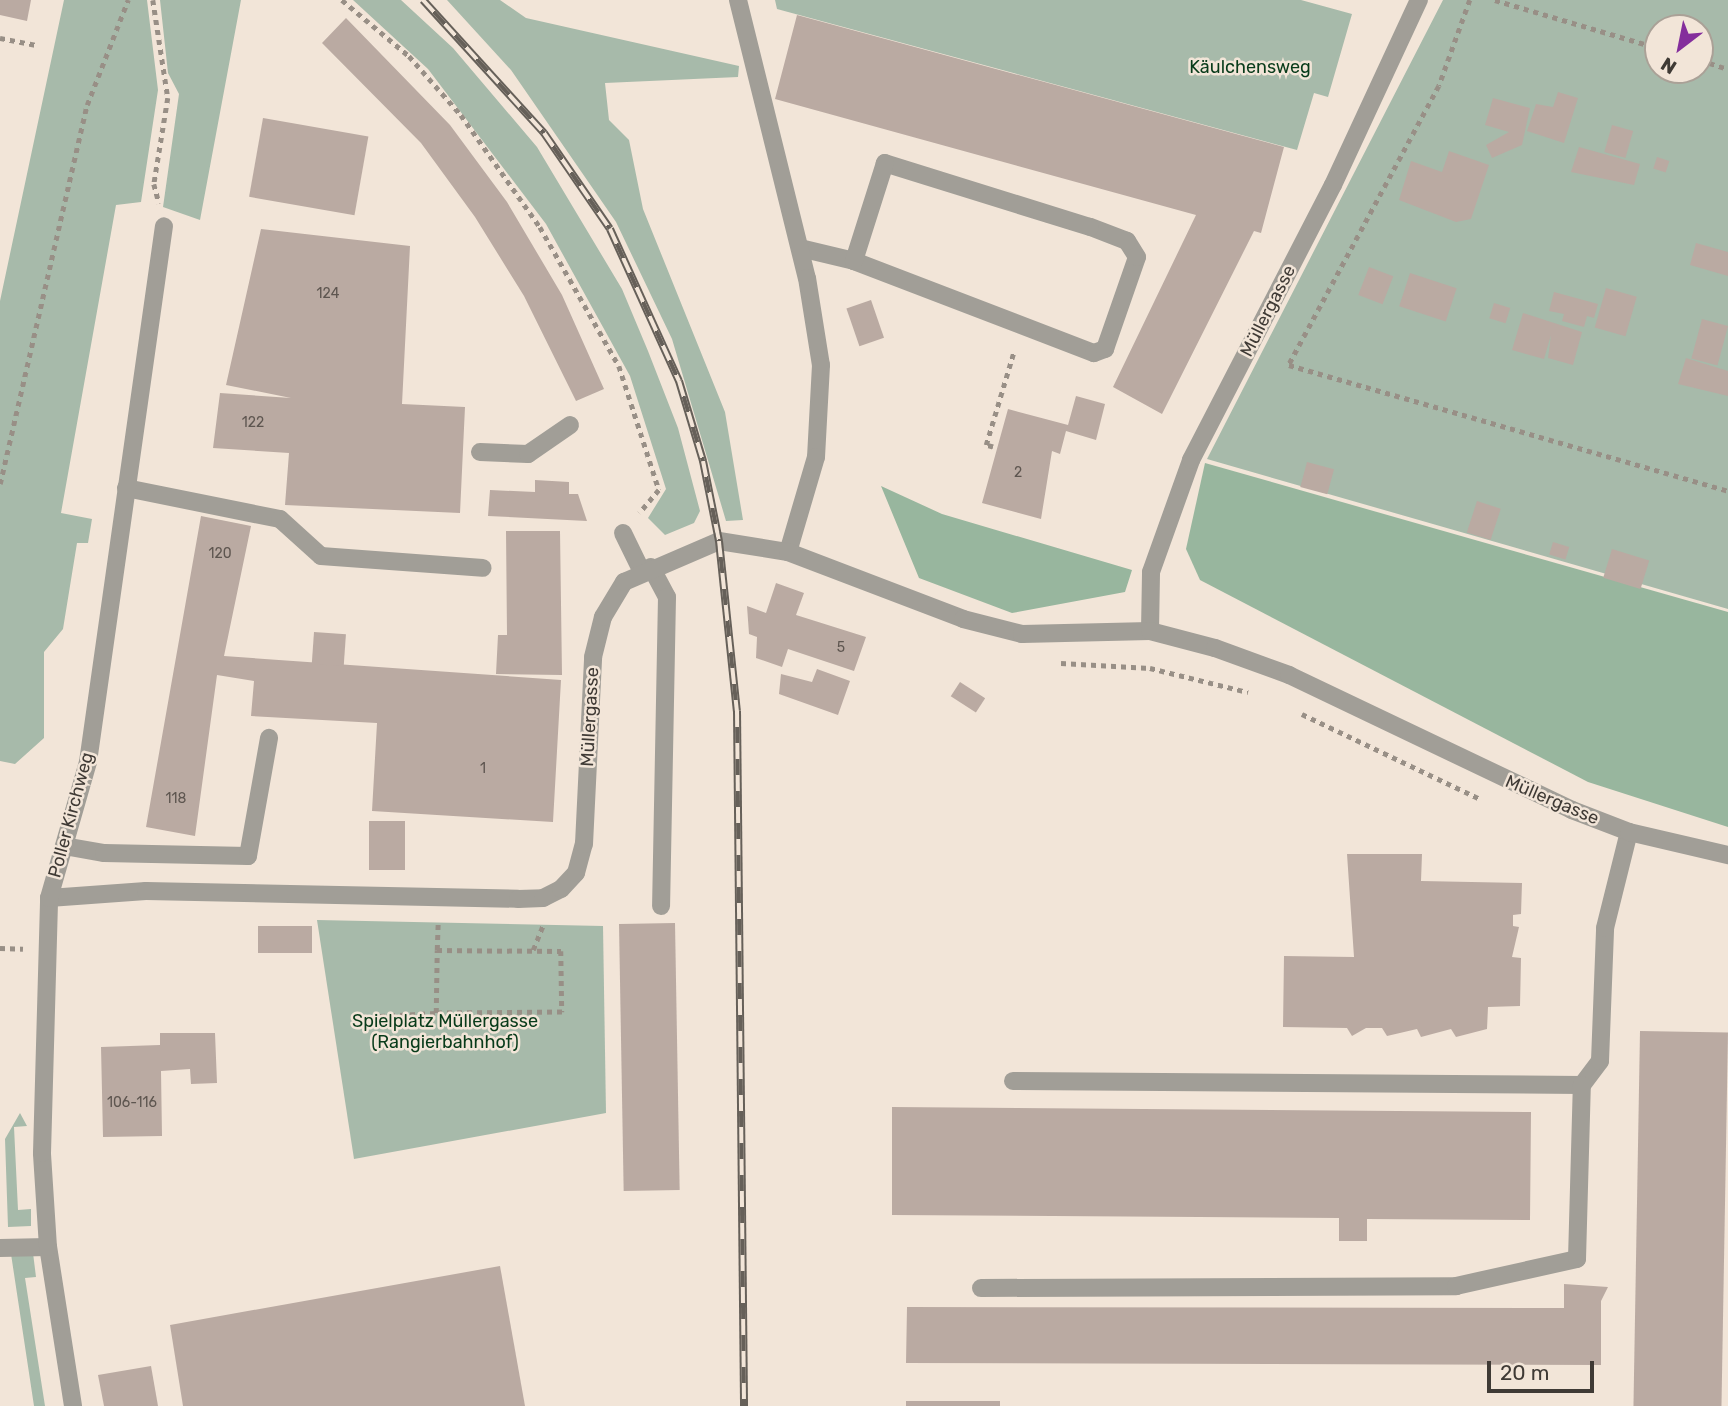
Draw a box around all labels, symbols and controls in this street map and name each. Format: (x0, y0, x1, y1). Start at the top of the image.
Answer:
north arrow (1644, 14, 1714, 84)
text: N (1657, 52, 1681, 79)
park label: Käulchensweg (1189, 56, 1311, 78)
street label: Müllergasse (1236, 262, 1300, 360)
house number: 124 (317, 286, 339, 302)
house number: 122 (242, 415, 264, 431)
house number: 2 (1014, 465, 1022, 481)
house number: 120 (208, 546, 232, 562)
house number: 5 (837, 640, 845, 656)
street label: Müllergasse (577, 667, 603, 767)
street label: Poller Kirchweg (44, 750, 98, 880)
house number: 1 (480, 761, 486, 777)
street label: Müllergasse (1502, 771, 1602, 829)
house number: 118 (166, 791, 186, 807)
park label: Spielplatz Müllergasse (Rangierbahnhof) (352, 1011, 538, 1054)
house number: 106-116 (107, 1095, 157, 1111)
scale bar (1490, 1346, 1597, 1390)
text: 20 m (1500, 1360, 1549, 1385)

